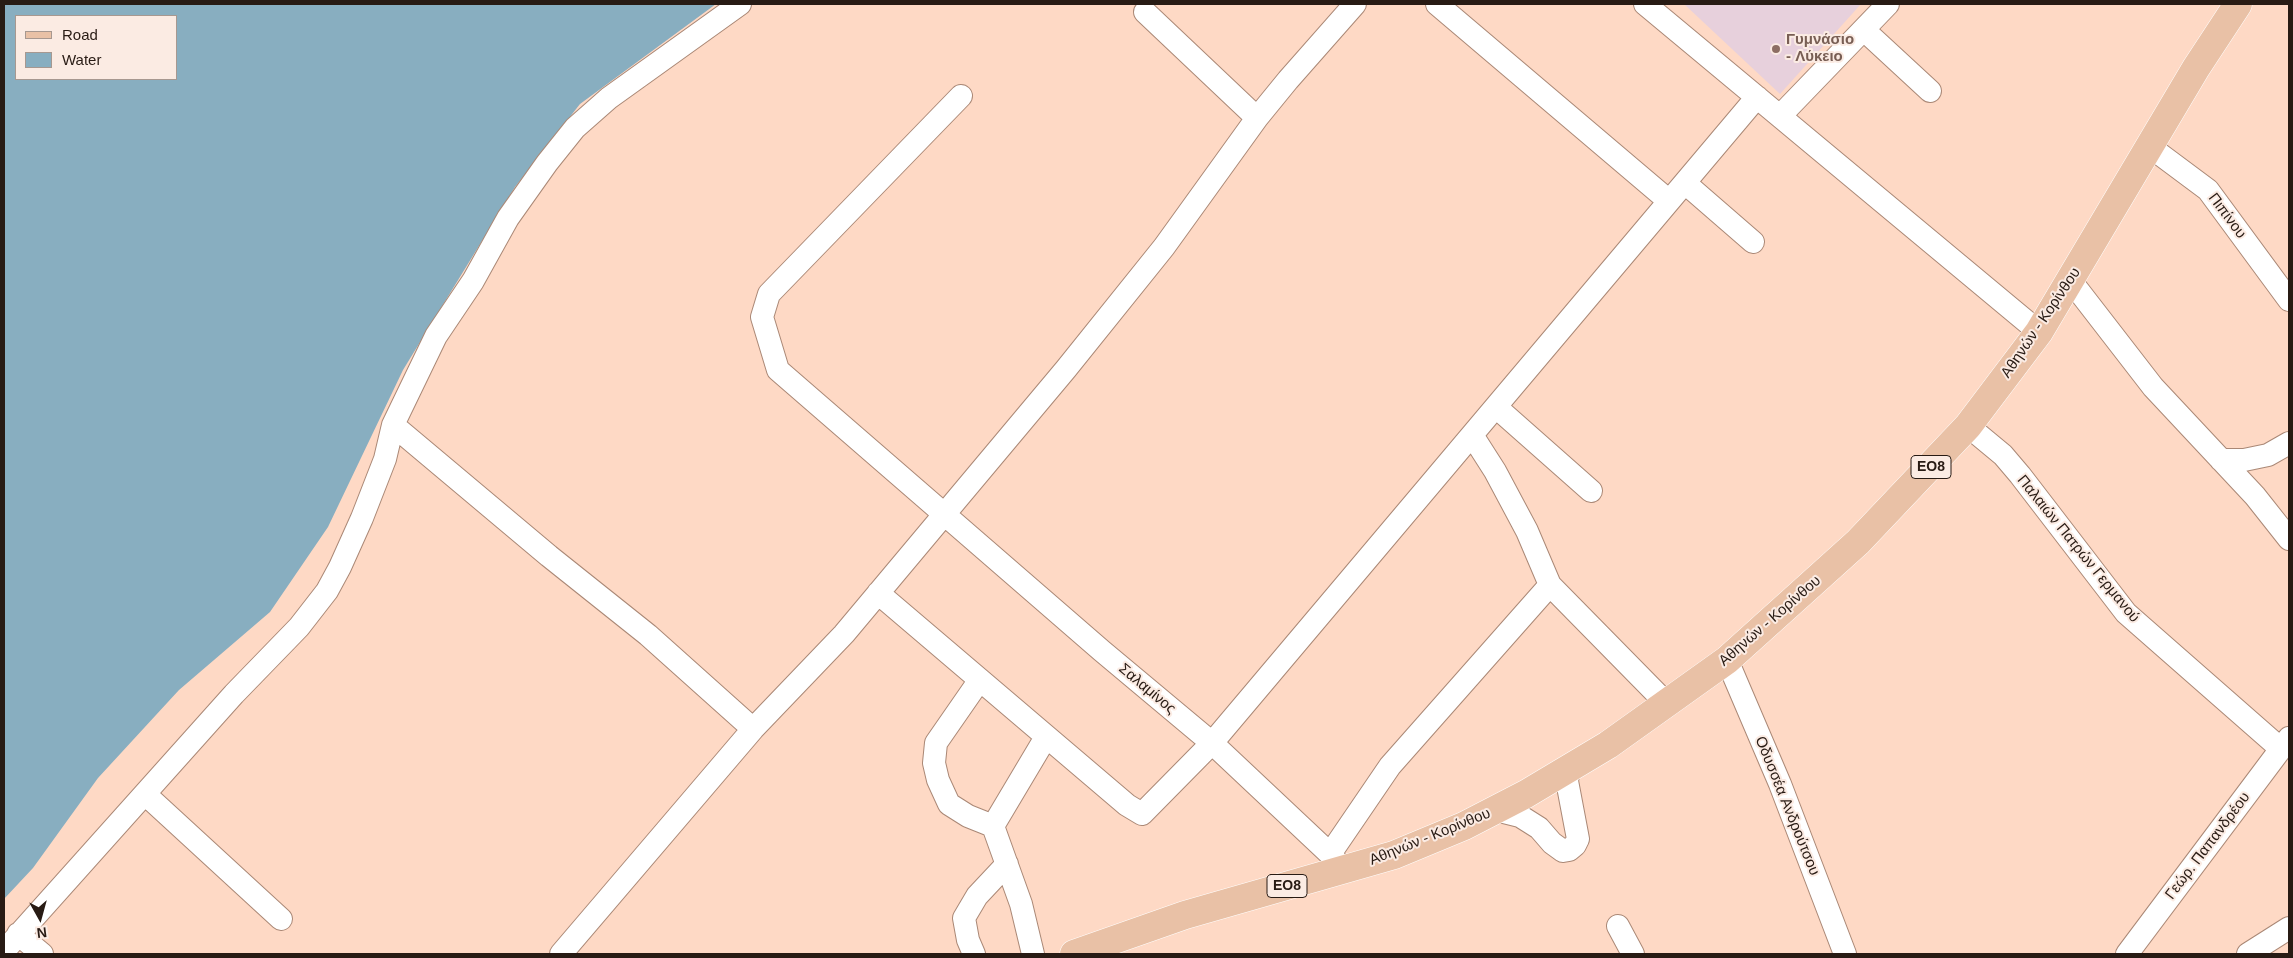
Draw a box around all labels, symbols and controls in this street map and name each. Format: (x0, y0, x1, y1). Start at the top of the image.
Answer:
legend (15, 15, 178, 80)
text: Road (62, 26, 98, 43)
place label: Γυμνάσιο - Λύκειο (1786, 31, 1854, 66)
marker: Γυμνάσιο - Λύκειο (1770, 43, 1782, 55)
text: Water (62, 51, 101, 68)
street label: Πιπίνου (2204, 190, 2250, 242)
street label: Αθηνών - Κορίνθου (1997, 264, 2085, 382)
road number: ΕΟ8 (1911, 456, 1951, 478)
street label: Παλαιών Πατρών Γερμανού (2013, 472, 2143, 626)
street label: Αθηνών - Κορίνθου (1715, 572, 1825, 670)
street label: Σαλαμίνος (1115, 660, 1179, 718)
street label: Οδυσσέα Ανδρούτσου (1751, 734, 1823, 878)
street label: Γεώρ. Παπανδρέου (2162, 789, 2254, 903)
street label: Αθηνών - Κορίνθου (1367, 804, 1493, 870)
road number: ΕΟ8 (1267, 874, 1307, 898)
north arrow (15, 893, 65, 943)
text: N (36, 924, 48, 941)

